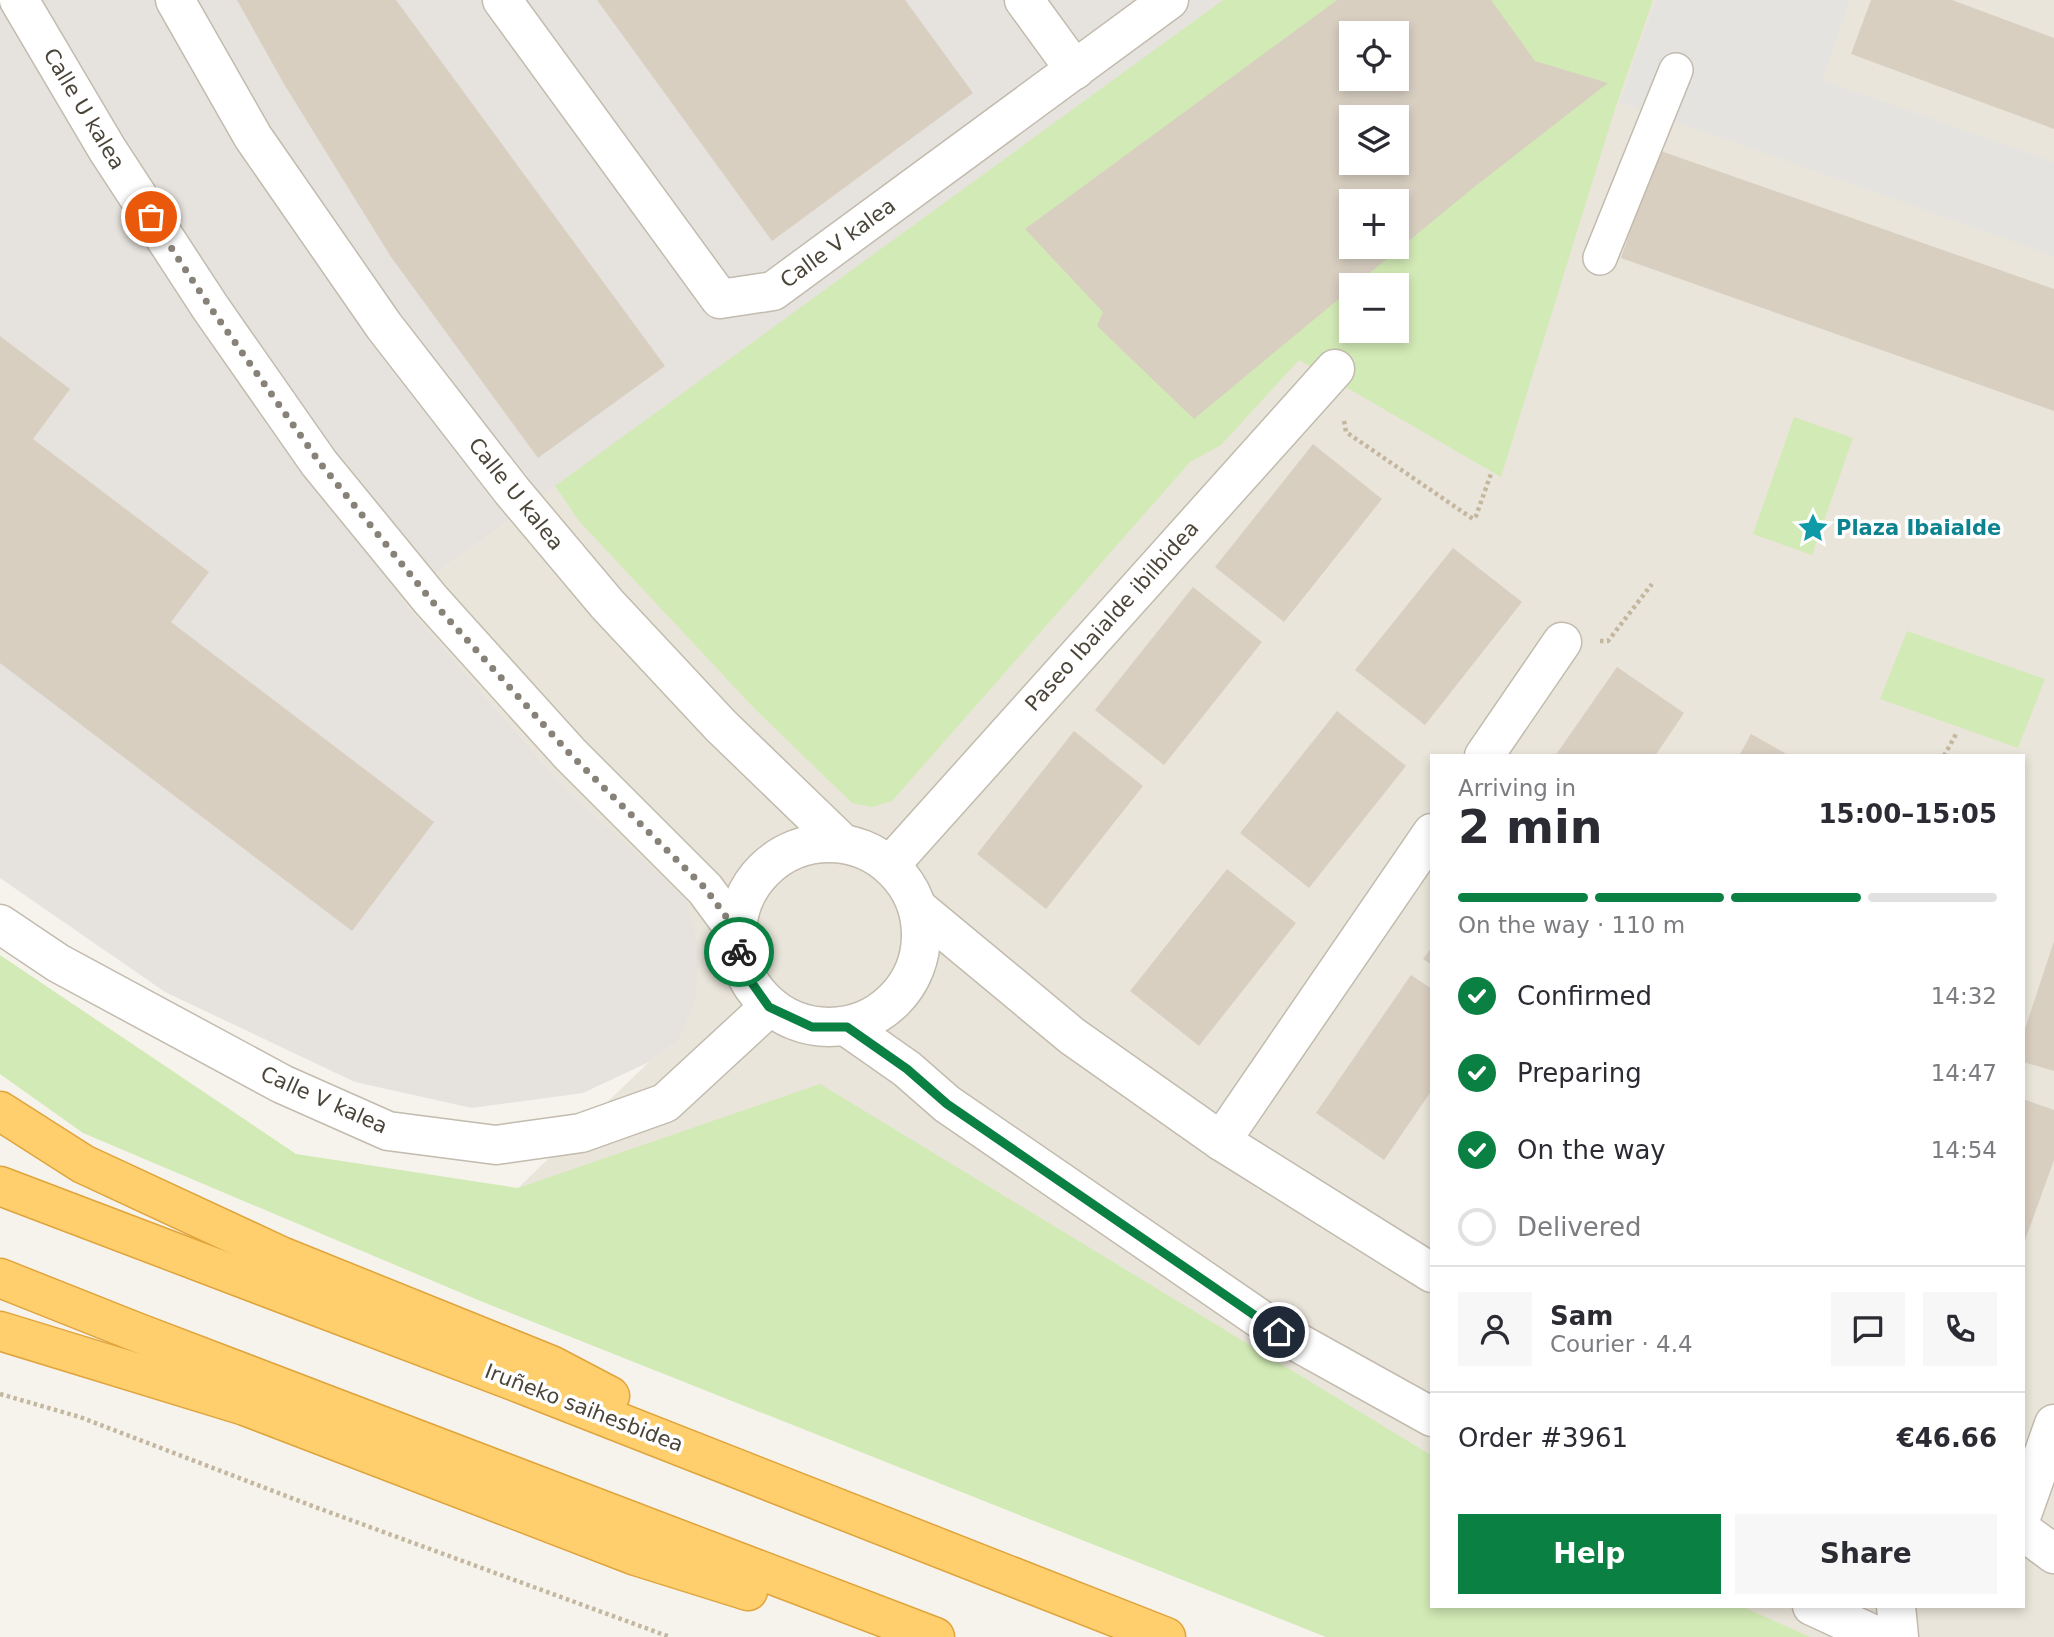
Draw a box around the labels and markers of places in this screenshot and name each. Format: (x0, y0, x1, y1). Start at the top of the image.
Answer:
pin (121, 187, 181, 247)
place icon: Plaza Ibaialde (1796, 511, 1830, 545)
place label: Plaza Ibaialde (1836, 516, 2001, 540)
pin (1249, 1302, 1309, 1362)

